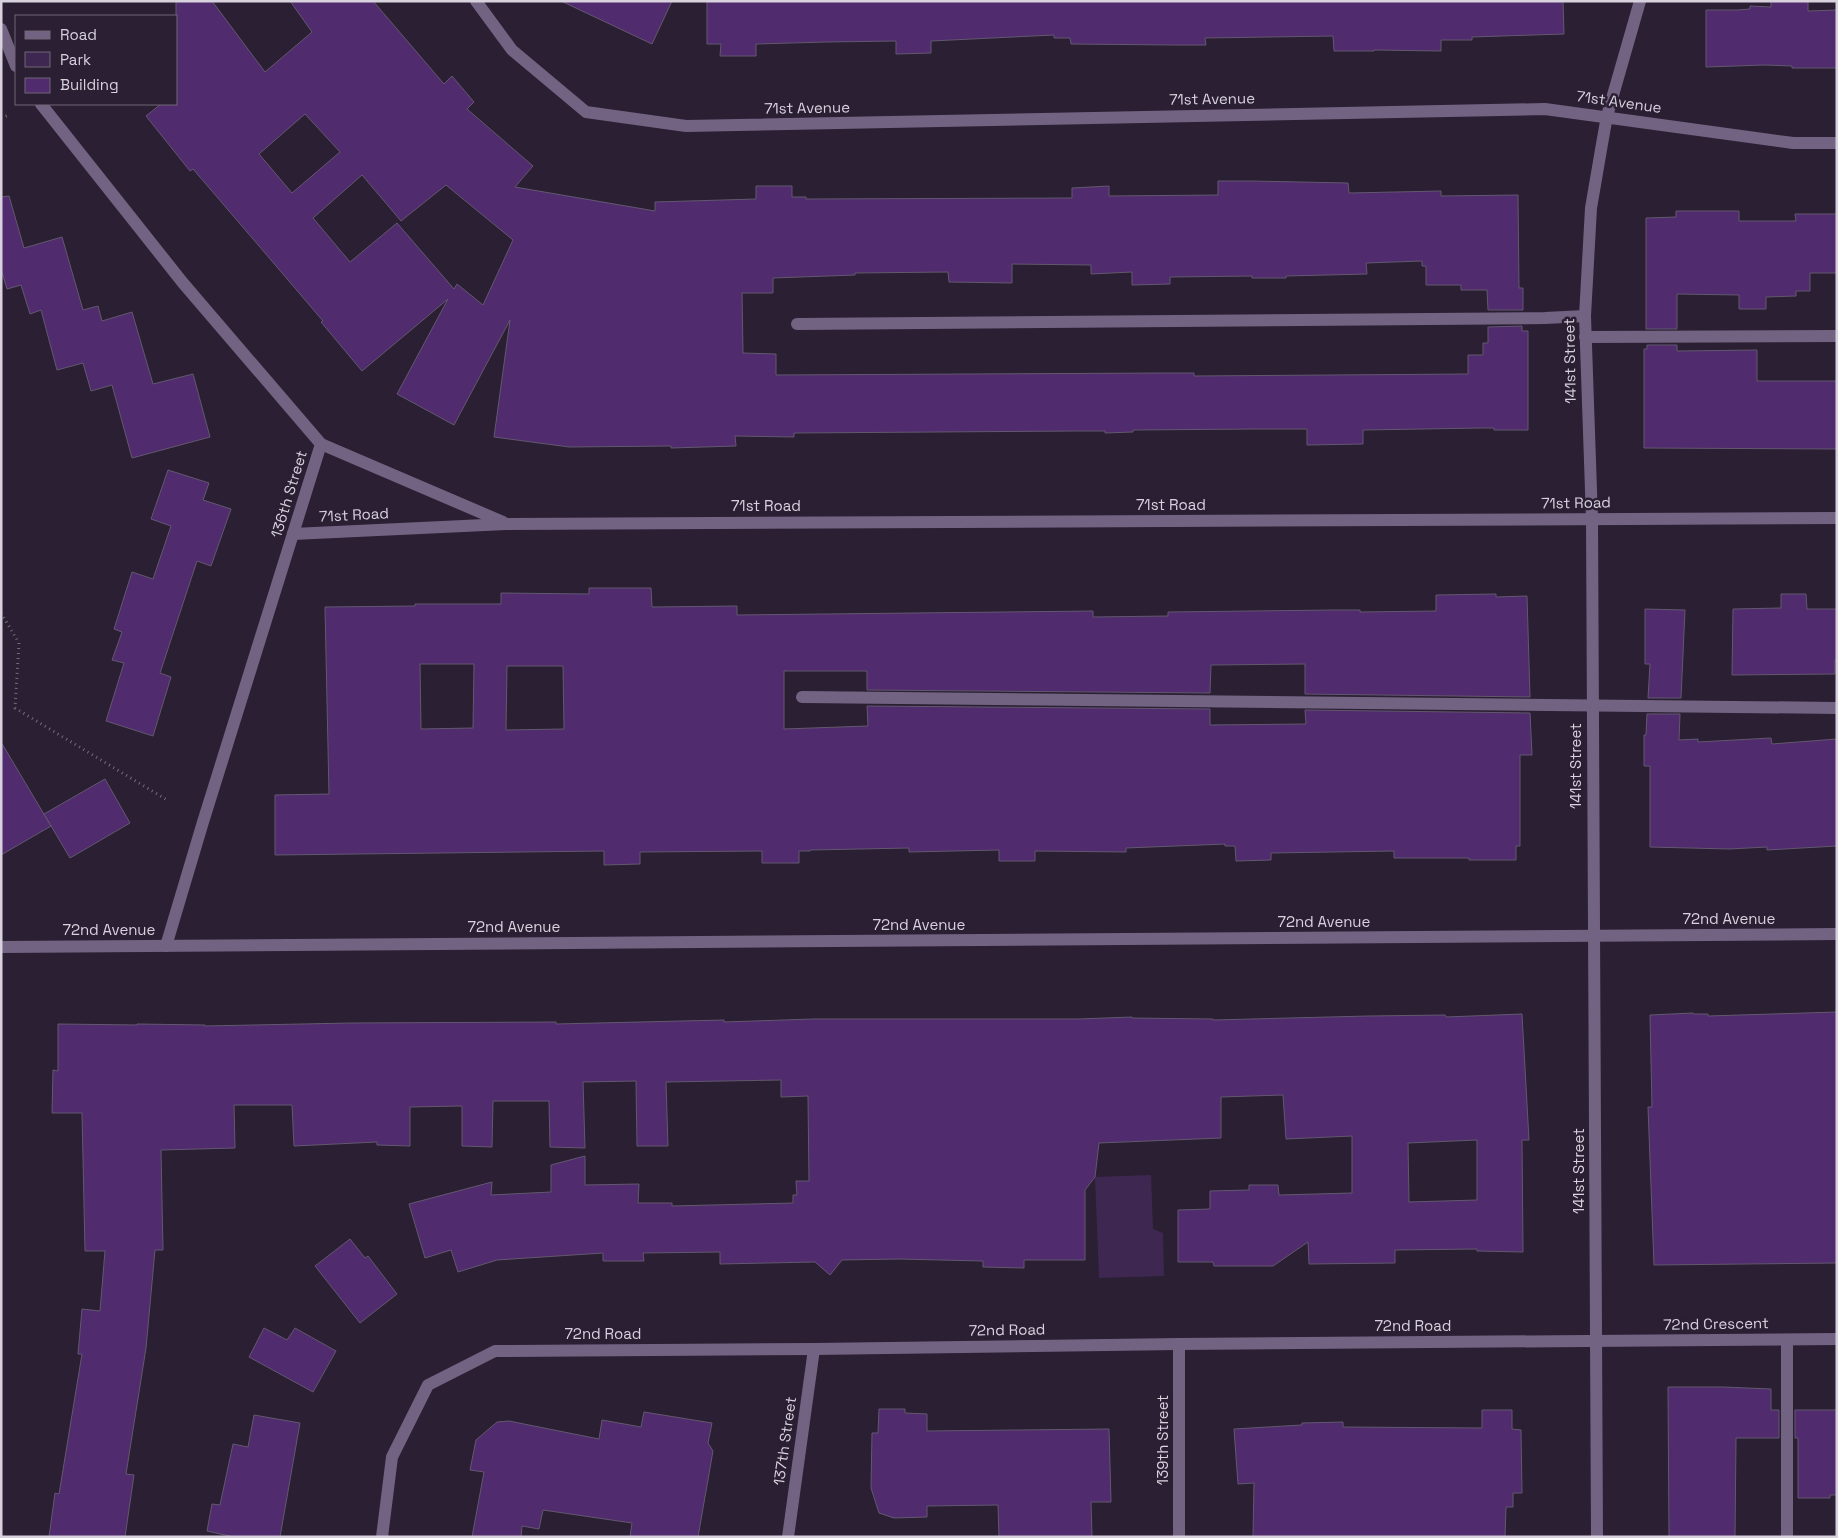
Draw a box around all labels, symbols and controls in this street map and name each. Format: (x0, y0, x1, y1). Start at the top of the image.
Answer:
legend (15, 15, 178, 105)
text: Road (60, 25, 97, 44)
text: Park (60, 50, 91, 69)
text: Building (60, 75, 119, 94)
street label: 71st Avenue (1575, 86, 1663, 117)
street label: 71st Avenue (1169, 88, 1255, 109)
street label: 71st Avenue (764, 97, 850, 118)
street label: 141st Street (1559, 318, 1580, 404)
street label: 136th Street (266, 448, 311, 540)
street label: 71st Road (1541, 492, 1611, 513)
street label: 71st Road (1136, 495, 1206, 514)
street label: 71st Road (731, 496, 801, 515)
street label: 71st Road (319, 503, 389, 526)
street label: 141st Street (1566, 723, 1585, 809)
street label: 72nd Avenue (1683, 909, 1776, 928)
street label: 72nd Avenue (1278, 912, 1371, 931)
street label: 72nd Avenue (873, 915, 966, 934)
street label: 72nd Avenue (468, 917, 561, 936)
street label: 72nd Avenue (63, 920, 156, 939)
street label: 141st Street (1569, 1128, 1588, 1214)
street label: 72nd Crescent (1663, 1313, 1769, 1334)
street label: 72nd Road (1375, 1316, 1451, 1335)
street label: 72nd Road (968, 1319, 1046, 1340)
street label: 72nd Road (565, 1324, 641, 1343)
street label: 137th Street (769, 1395, 800, 1487)
street label: 139th Street (1153, 1395, 1172, 1485)

